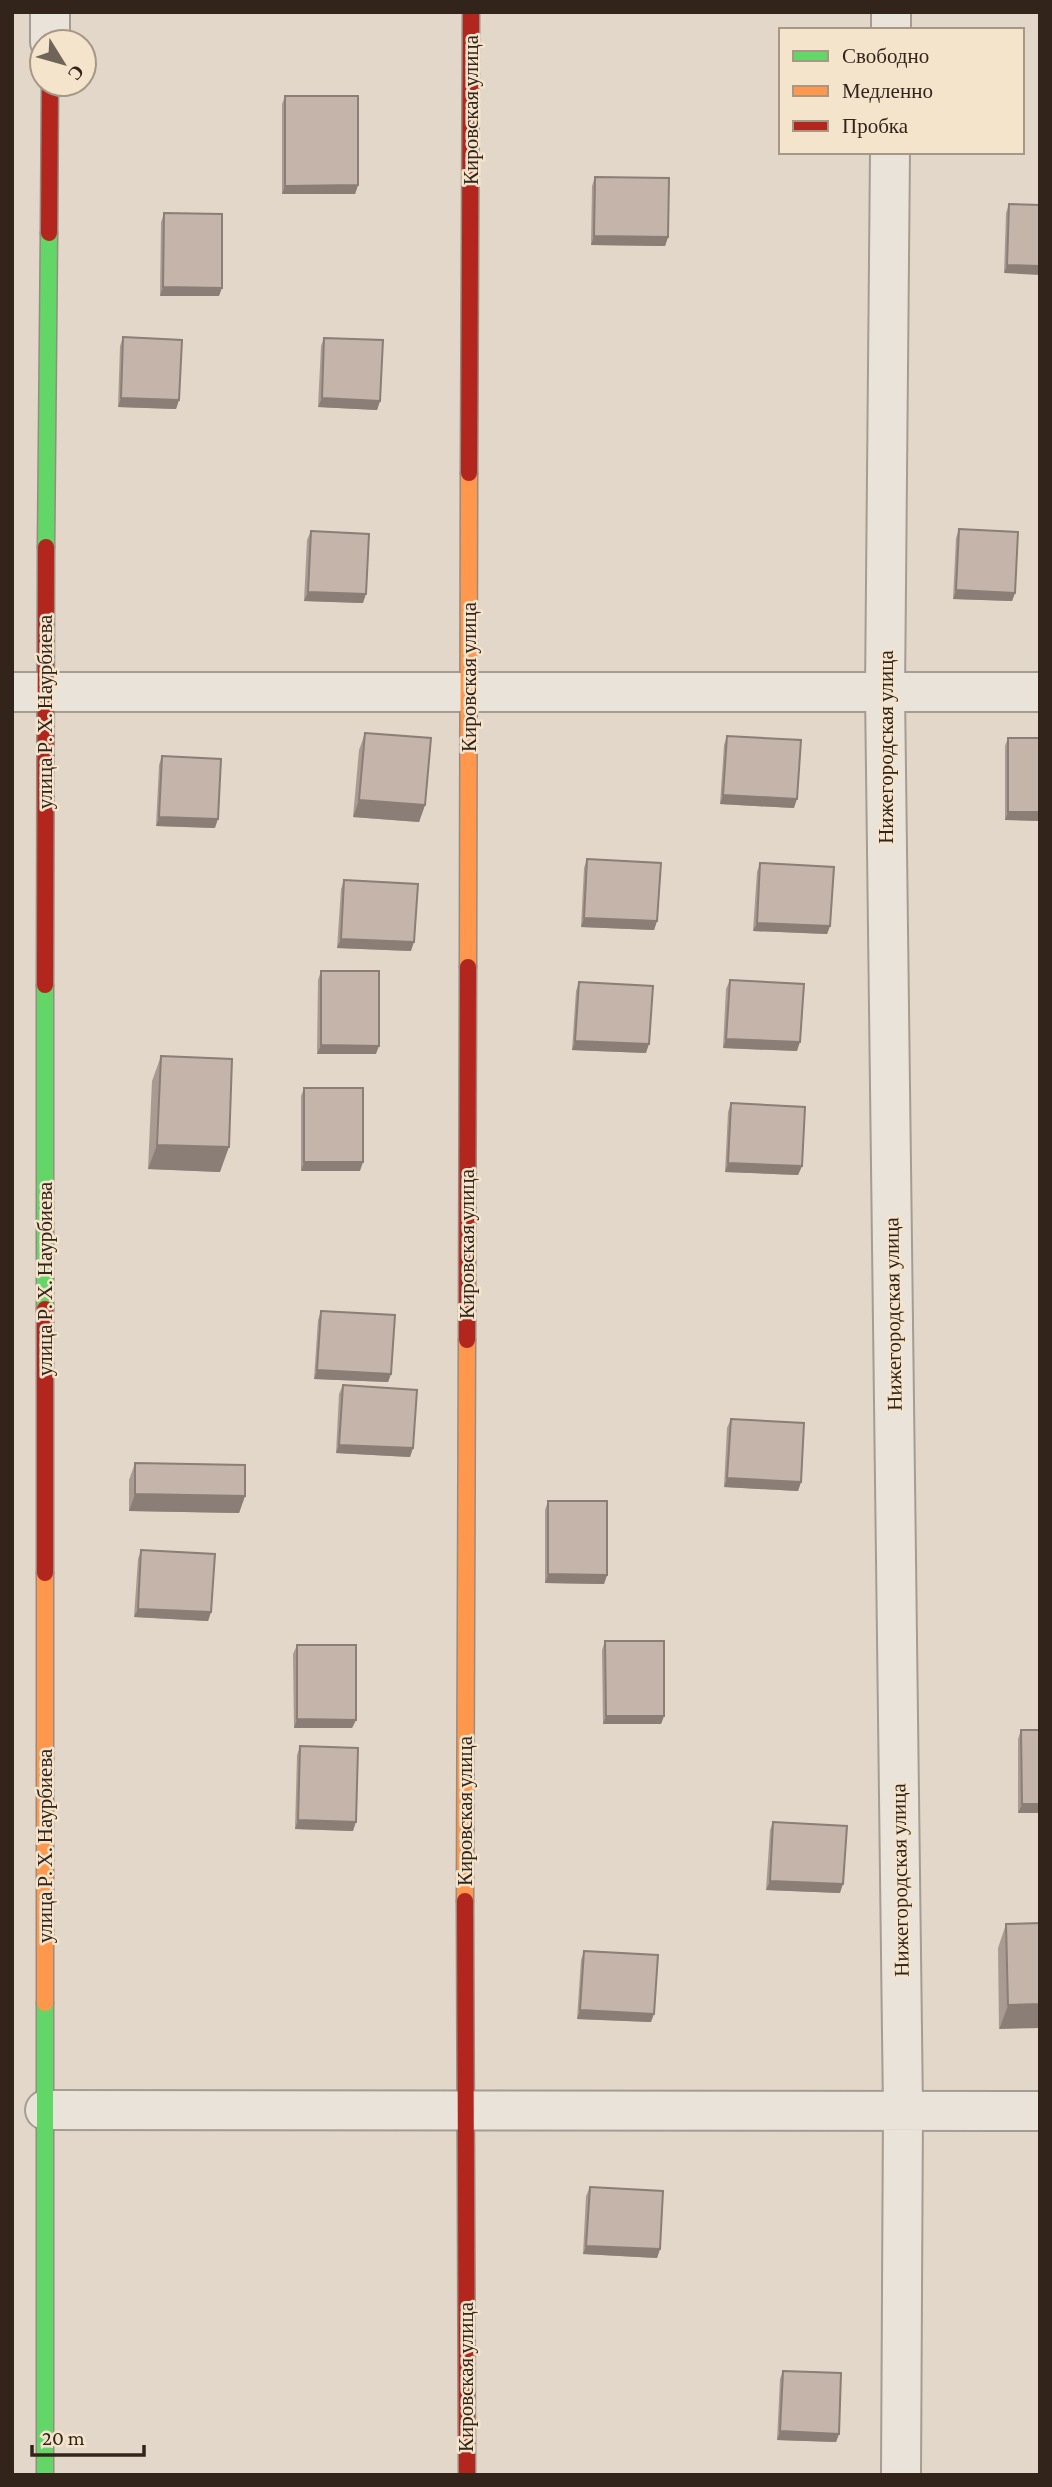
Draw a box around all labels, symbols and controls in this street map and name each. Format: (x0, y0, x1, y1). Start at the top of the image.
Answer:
north arrow (28, 28, 98, 98)
legend (779, 28, 1024, 154)
street label: Кировская улица (459, 34, 483, 185)
text: Свободно (842, 44, 929, 68)
text: С (64, 61, 89, 85)
text: Медленно (842, 79, 933, 103)
text: Пробка (842, 114, 909, 138)
street label: Кировская улица (457, 601, 481, 752)
street label: улица Р. Х. Наурбиева (33, 614, 57, 809)
street label: Нижегородская улица (874, 650, 898, 844)
street label: Кировская улица (455, 1168, 479, 1319)
street label: улица Р. Х. Наурбиева (33, 1181, 57, 1376)
street label: Нижегородская улица (879, 1216, 907, 1411)
street label: Кировская улица (453, 1735, 477, 1886)
street label: улица Р. Х. Наурбиева (33, 1748, 57, 1943)
street label: Нижегородская улица (886, 1782, 914, 1977)
street label: Кировская улица (454, 2301, 478, 2452)
scale bar (32, 2414, 144, 2458)
text: 20 m (42, 2426, 85, 2450)

